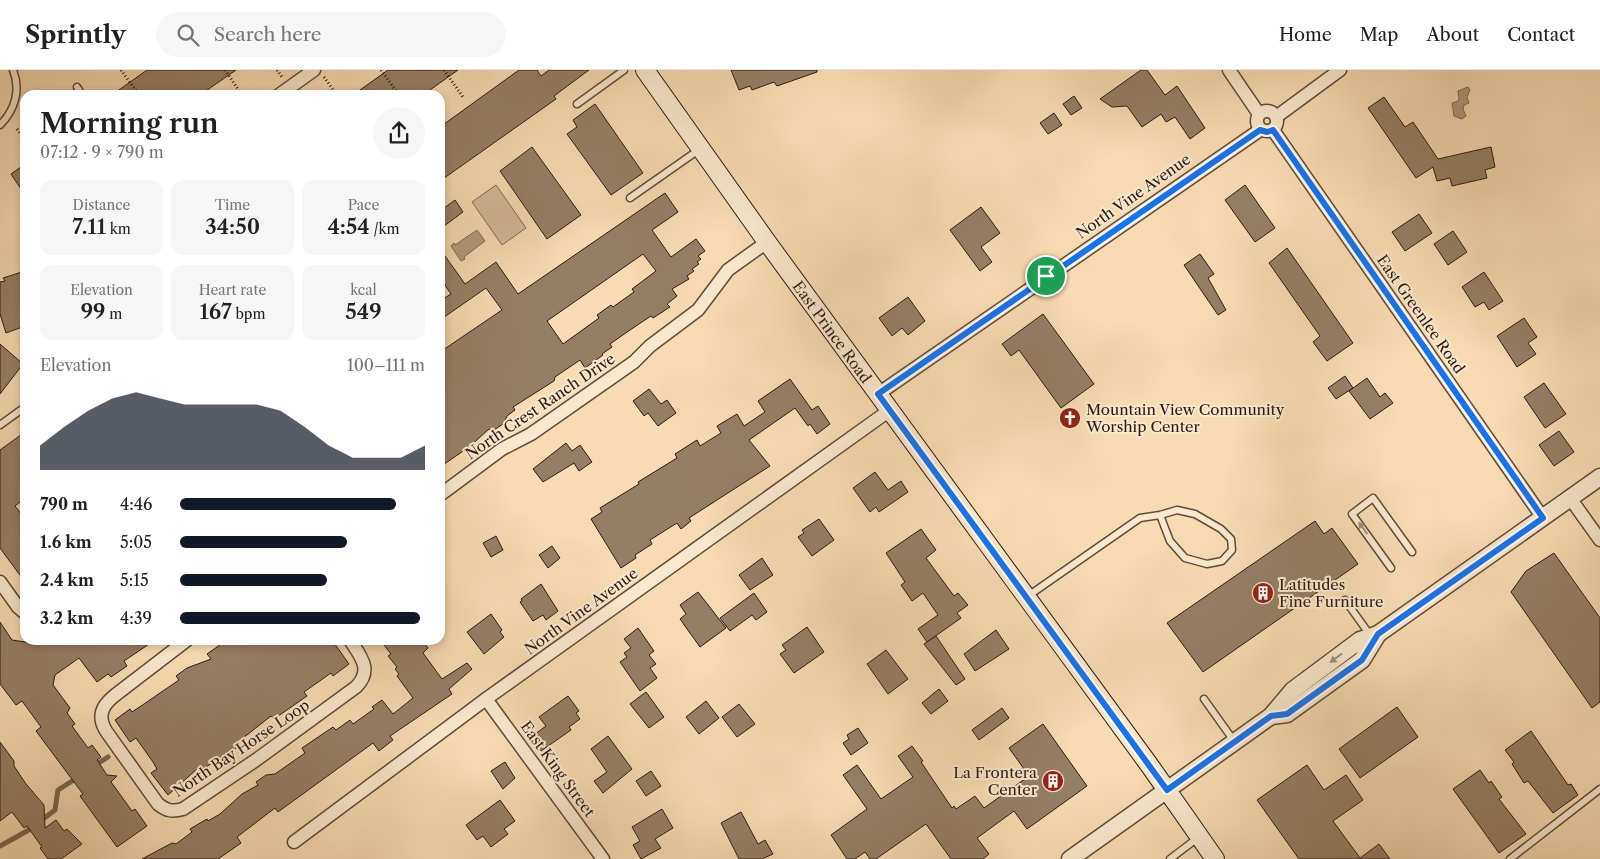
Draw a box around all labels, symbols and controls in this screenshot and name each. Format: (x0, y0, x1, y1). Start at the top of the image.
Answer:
search box (156, 12, 506, 57)
text: Sprintly (25, 20, 126, 49)
icon: search (174, 21, 202, 49)
text: Search here (214, 23, 321, 46)
text: Home (1279, 24, 1332, 46)
text: Map (1360, 24, 1398, 46)
text: About (1426, 24, 1479, 46)
text: Contact (1507, 24, 1575, 46)
text: Morning run (40, 106, 219, 140)
button: share (373, 107, 425, 159)
text: 07:12 · 9 × 790 m (40, 142, 164, 162)
street label: North Vine Avenue (1072, 149, 1194, 243)
text: Distance (73, 196, 130, 214)
text: Time (215, 196, 250, 214)
text: Pace (348, 196, 379, 214)
text: 7.11 (72, 214, 106, 239)
text: 34:50 (205, 214, 260, 239)
text: 4:54 (327, 214, 370, 239)
text: km (106, 220, 131, 238)
text: /km (370, 220, 400, 238)
street label: East Greenlee Road (1373, 251, 1469, 377)
pin (1025, 255, 1067, 297)
icon: arrive (1032, 262, 1060, 290)
street label: East Prince Road (789, 277, 875, 387)
text: Elevation (70, 281, 133, 299)
text: Heart rate (199, 281, 266, 299)
text: kcal (350, 281, 377, 299)
text: 99 (81, 299, 106, 324)
text: 167 (199, 299, 232, 324)
text: 549 (345, 299, 382, 324)
text: m (106, 305, 122, 323)
text: bpm (232, 305, 266, 323)
street label: North Crest Ranch Drive (462, 349, 618, 463)
text: Elevation (40, 355, 111, 375)
text: 100–111 m (347, 355, 425, 375)
place label: Mountain View Community Worship Center (1085, 400, 1285, 436)
church icon: Mountain View Community Worship Center (1058, 406, 1082, 430)
text: 790 m (40, 494, 88, 514)
text: 4:46 (120, 494, 152, 514)
one-way arrow (1357, 522, 1368, 535)
text: 1.6 km (40, 532, 92, 552)
text: 5:05 (120, 532, 152, 552)
street label: North Vine Avenue (521, 563, 641, 659)
text: 2.4 km (40, 570, 94, 590)
text: 5:15 (120, 570, 149, 590)
place label: Latitudes Fine Furniture (1279, 575, 1383, 611)
building icon: Latitudes Fine Furniture (1251, 581, 1275, 605)
text: 3.2 km (40, 608, 93, 628)
text: 4:39 (120, 608, 152, 628)
one-way arrow (1330, 652, 1343, 663)
street label: North Bay Horse Loop (169, 695, 313, 801)
street label: East King Street (517, 717, 600, 821)
place label: La Frontera Center (953, 763, 1038, 799)
building icon: La Frontera Center (1041, 769, 1065, 793)

